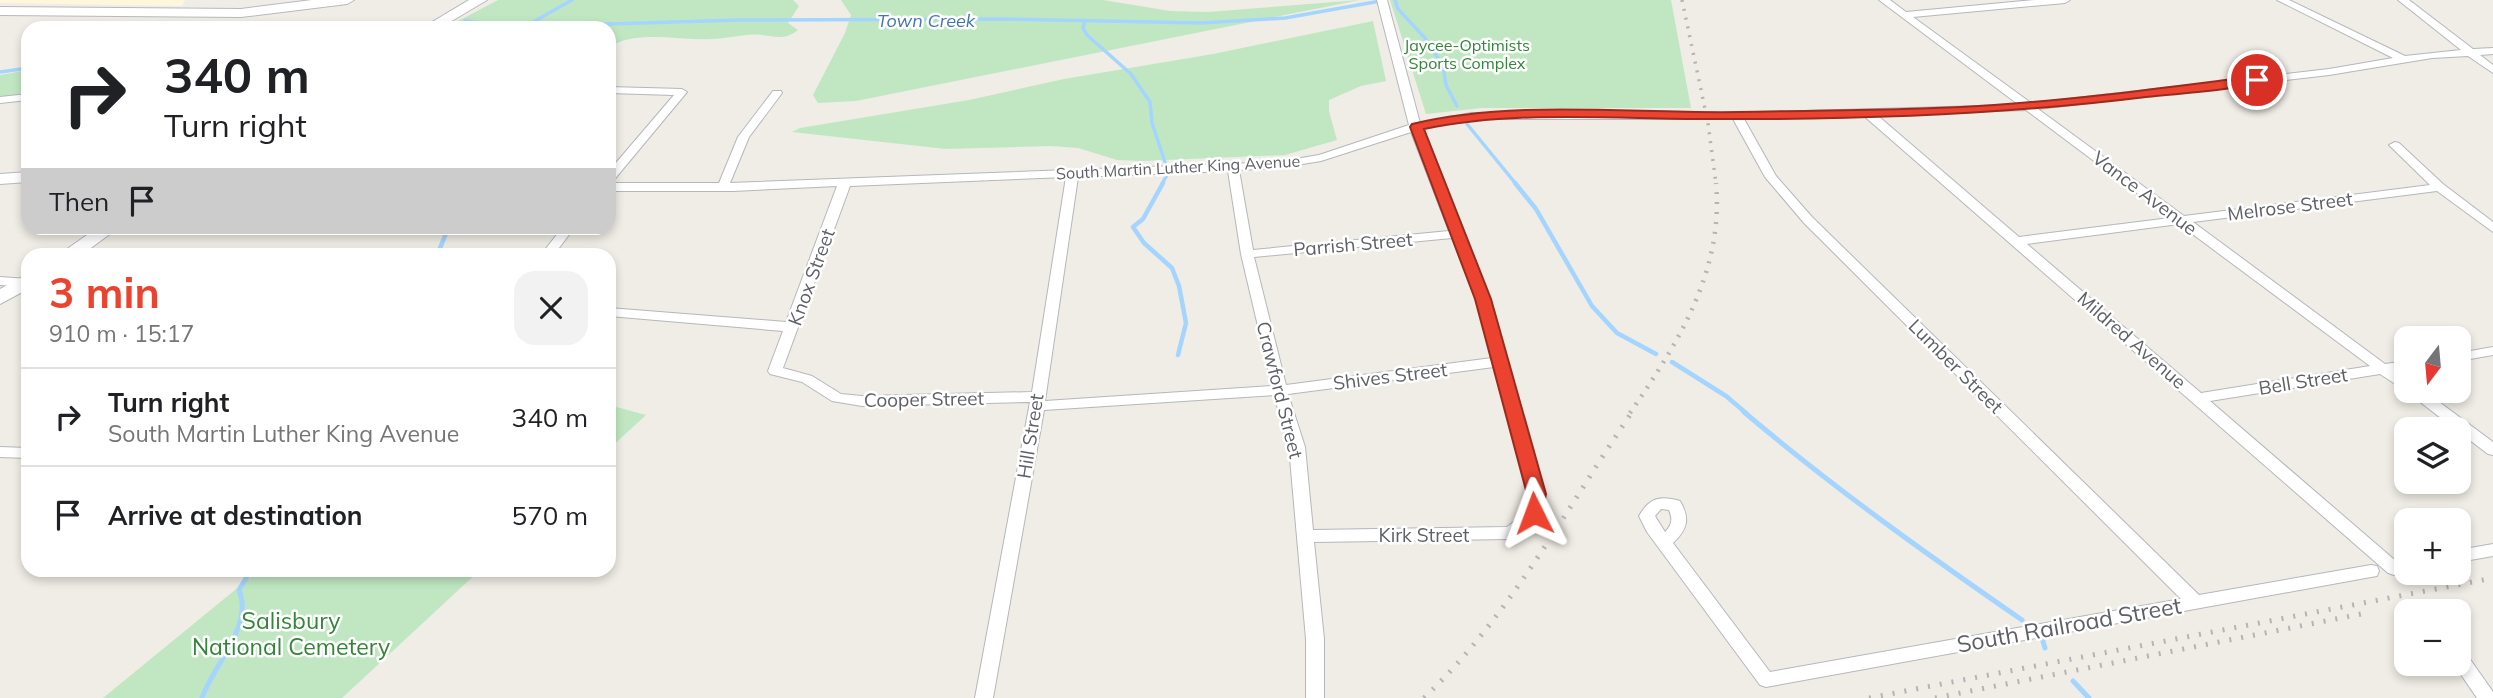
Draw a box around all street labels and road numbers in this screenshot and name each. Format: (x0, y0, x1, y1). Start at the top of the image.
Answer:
street label: Vance Avenue (2088, 146, 2202, 240)
street label: South Martin Luther King Avenue (1055, 151, 1301, 183)
street label: Melrose Street (2226, 186, 2354, 226)
street label: Knox Street (782, 225, 840, 329)
street label: Parrish Street (1292, 227, 1414, 261)
street label: Mildred Avenue (2073, 286, 2191, 394)
street label: Lumber Street (1904, 314, 2009, 419)
street label: Crawford Street (1251, 319, 1309, 461)
street label: Shives Street (1332, 357, 1449, 395)
street label: Bell Street (2257, 362, 2350, 400)
street label: Cooper Street (864, 386, 985, 412)
street label: Hill Street (1011, 391, 1049, 480)
street label: Kirk Street (1379, 523, 1470, 547)
street label: South Railroad Street (1954, 590, 2183, 659)

